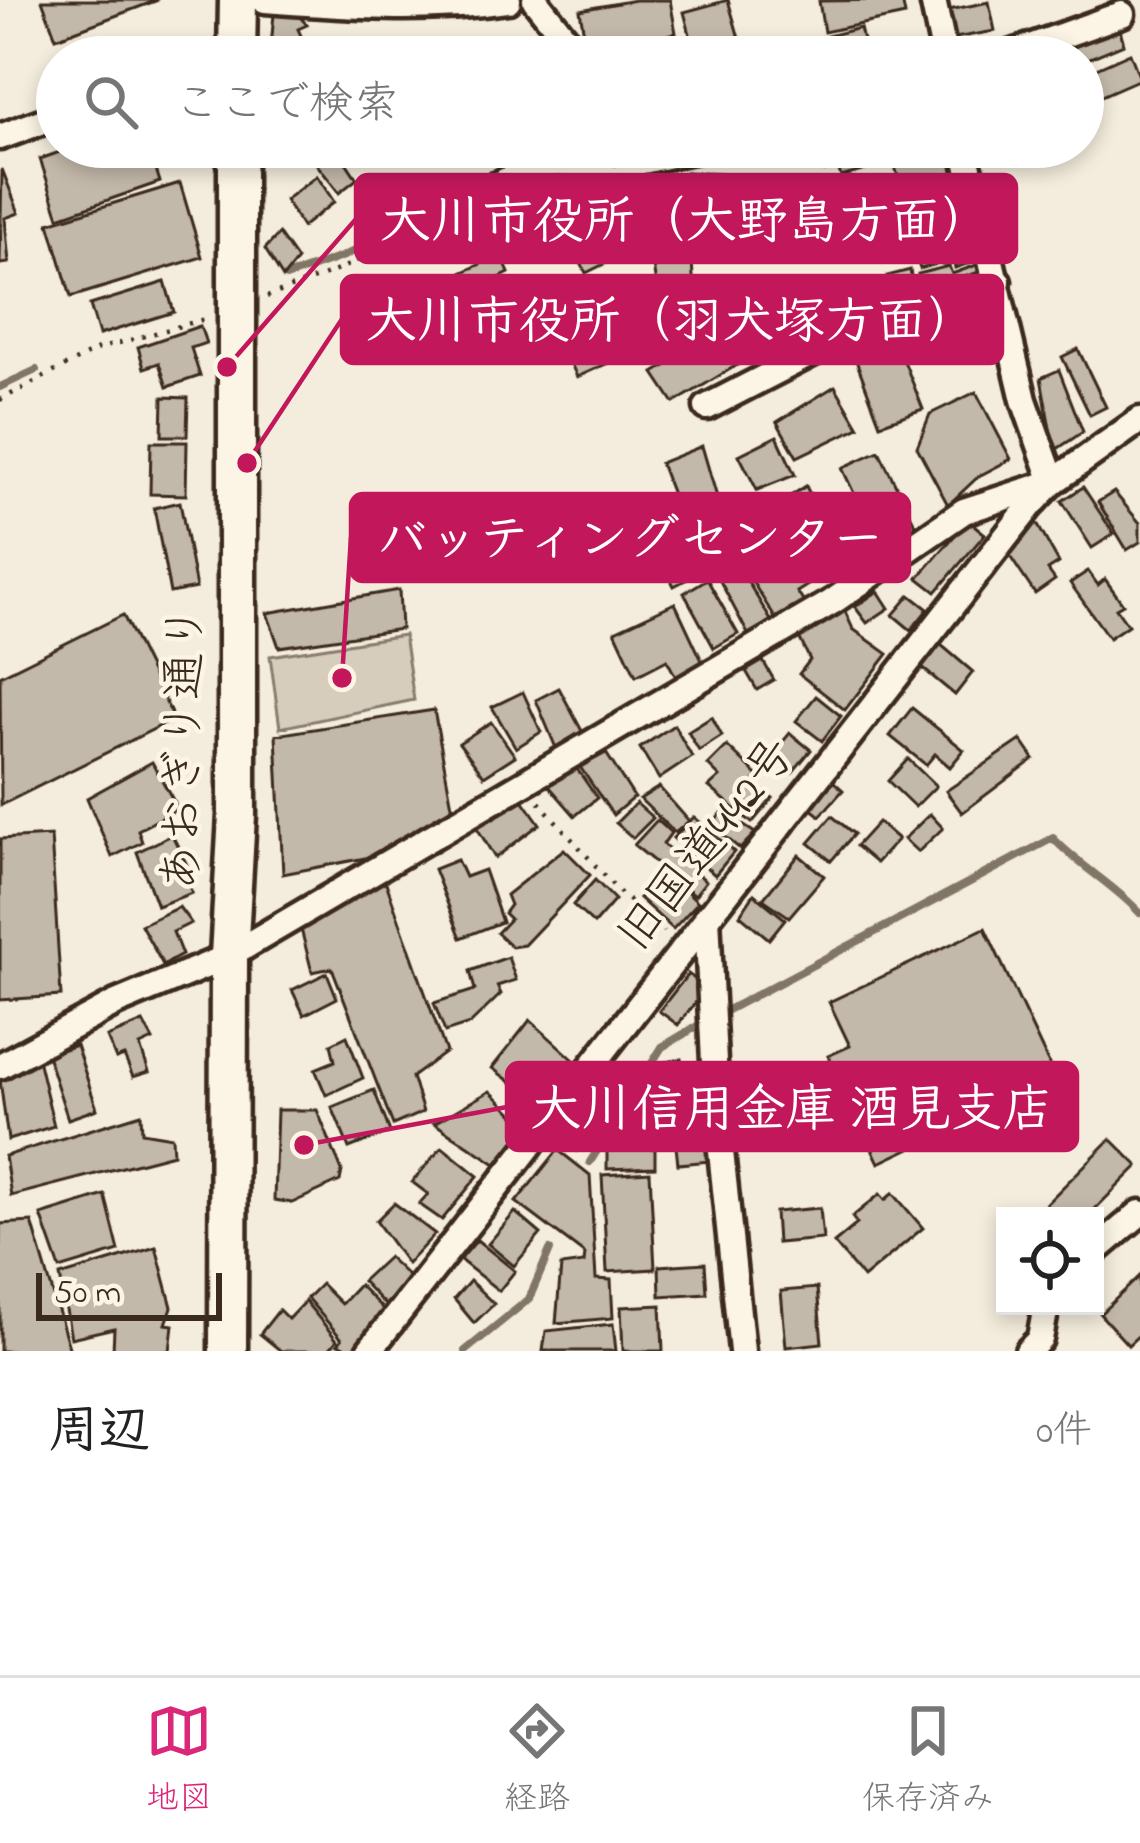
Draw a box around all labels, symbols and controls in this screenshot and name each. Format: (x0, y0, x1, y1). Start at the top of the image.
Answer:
search box (36, 36, 1104, 168)
icon: search (78, 69, 144, 135)
text: ここで検索 (174, 73, 399, 139)
callout: 大川市役所（大野島方面） (356, 175, 1016, 262)
text: 大川市役所（大野島方面） (380, 187, 992, 262)
callout: 大川市役所（羽犬塚方面） (342, 276, 1002, 363)
text: 大川市役所（羽犬塚方面） (366, 287, 978, 362)
callout: バッティングセンター (351, 494, 909, 581)
text: バッティングセンター (377, 505, 883, 580)
street label: あおぎり通り (148, 603, 224, 893)
street label: 旧国道442号 (602, 724, 814, 968)
callout: 大川信用金庫 酒見支店 (507, 1063, 1077, 1150)
text: 大川信用金庫 酒見支店 (531, 1075, 1053, 1150)
map controls (996, 1207, 1104, 1315)
button: locate (996, 1207, 1104, 1315)
scale bar (36, 1267, 222, 1320)
text: 50 m (54, 1270, 121, 1318)
text: 周辺 (48, 1396, 150, 1471)
text: 0件 (1036, 1404, 1092, 1461)
tab: 地図 (146, 1698, 212, 1824)
tab: 経路 (504, 1698, 570, 1824)
tab: 保存済み (862, 1698, 994, 1824)

